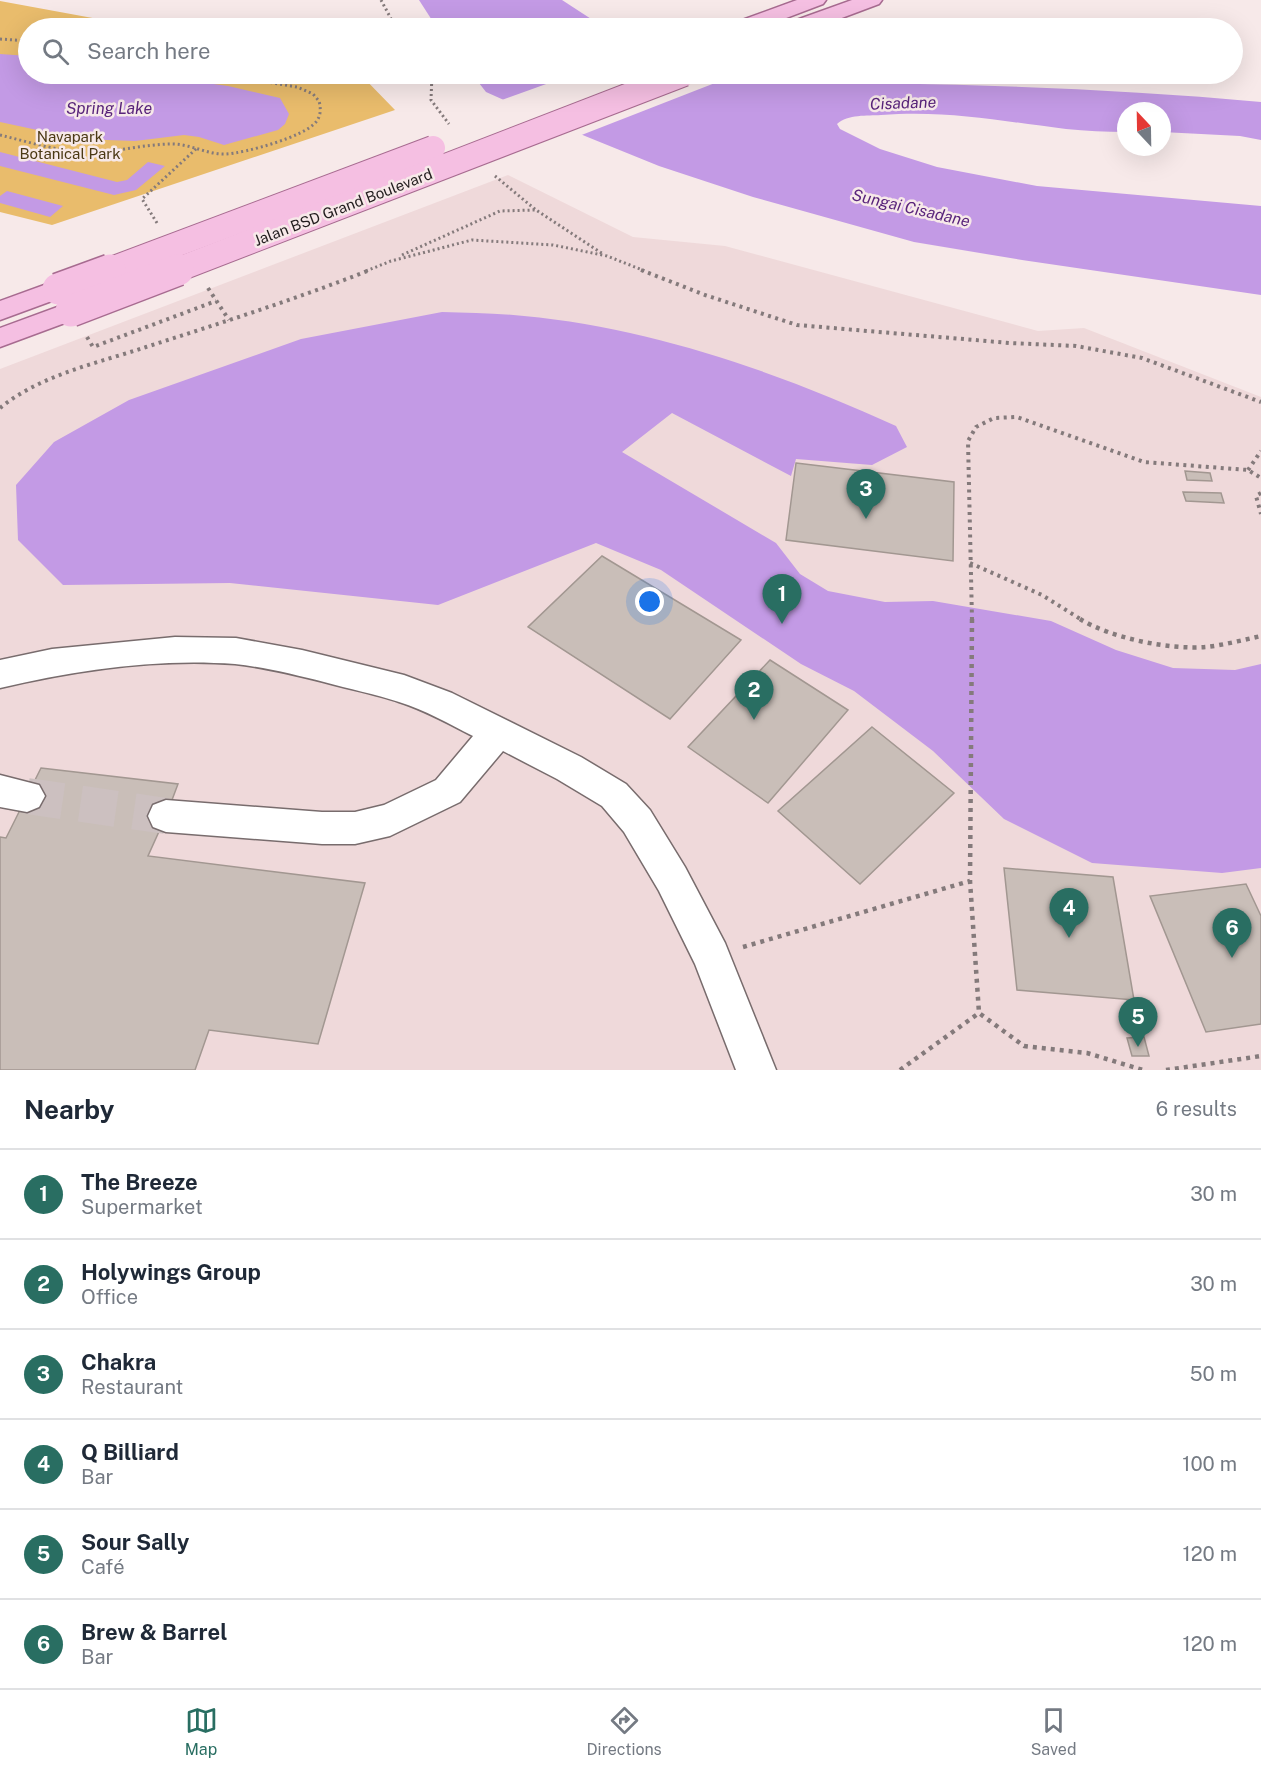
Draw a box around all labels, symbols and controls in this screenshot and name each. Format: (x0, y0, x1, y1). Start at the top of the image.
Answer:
search box (18, 18, 1243, 84)
icon: search (39, 35, 72, 68)
text: Search here (87, 38, 211, 64)
water label: Cisadane (870, 92, 937, 114)
water label: Spring Lake (66, 99, 152, 118)
north arrow (1117, 102, 1171, 156)
park label: Navapark Botanical Park (19, 128, 121, 162)
street label: Jalan BSD Grand Boulevard (251, 165, 435, 249)
water label: Sungai Cisadane (850, 185, 972, 231)
pin: 3 (846, 470, 886, 519)
pin: 1 (762, 574, 802, 624)
your location (635, 587, 664, 616)
pin: 2 (734, 670, 774, 720)
pin: 4 (1050, 888, 1088, 938)
pin: 6 (1212, 908, 1252, 958)
pin: 5 (1118, 998, 1158, 1047)
text: Nearby (24, 1094, 114, 1125)
text: 6 results (1156, 1097, 1237, 1121)
text: The Breeze (81, 1169, 198, 1195)
text: 1 (39, 1182, 48, 1206)
text: 30 m (1190, 1182, 1237, 1206)
text: Supermarket (81, 1195, 203, 1219)
text: Holywings Group (81, 1259, 261, 1285)
text: 2 (37, 1272, 50, 1296)
text: 30 m (1190, 1272, 1237, 1296)
text: Office (81, 1285, 138, 1309)
text: Chakra (81, 1349, 156, 1375)
text: 3 (37, 1362, 50, 1386)
text: 50 m (1190, 1362, 1237, 1386)
text: Restaurant (81, 1375, 183, 1399)
text: Q Billiard (81, 1439, 179, 1465)
text: 4 (37, 1452, 50, 1476)
text: 100 m (1182, 1452, 1237, 1476)
text: Bar (81, 1465, 113, 1489)
text: Sour Sally (81, 1529, 189, 1555)
text: 5 (37, 1542, 50, 1566)
text: 120 m (1183, 1542, 1237, 1566)
text: Café (81, 1555, 124, 1579)
text: Brew & Barrel (81, 1619, 227, 1645)
text: 6 (37, 1632, 50, 1656)
text: 120 m (1183, 1632, 1237, 1656)
text: Bar (81, 1645, 113, 1669)
tab: Map (185, 1704, 218, 1759)
tab: Directions (587, 1704, 662, 1759)
tab: Saved (1031, 1704, 1076, 1759)

